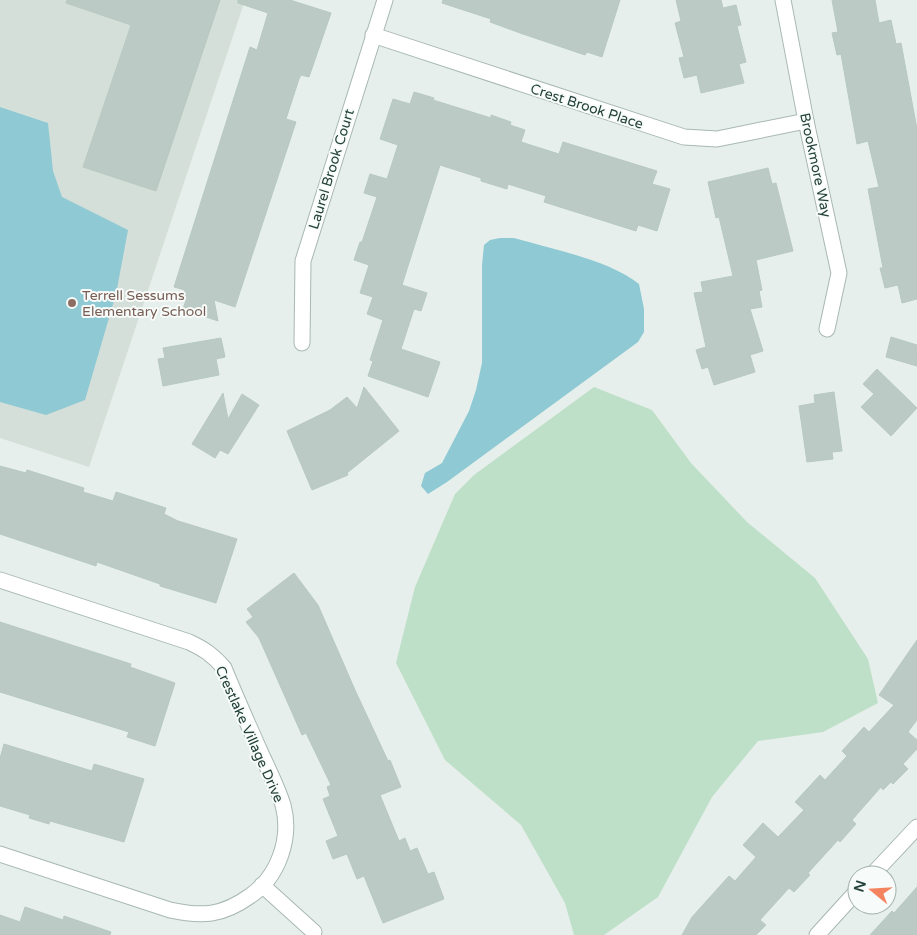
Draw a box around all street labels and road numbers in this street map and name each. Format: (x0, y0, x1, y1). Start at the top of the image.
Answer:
street label: Crest Brook Place (528, 80, 645, 133)
street label: Laurel Brook Court (305, 106, 358, 231)
street label: Brookmore Way (796, 111, 835, 219)
street label: Crestlake Village Drive (212, 663, 287, 805)

